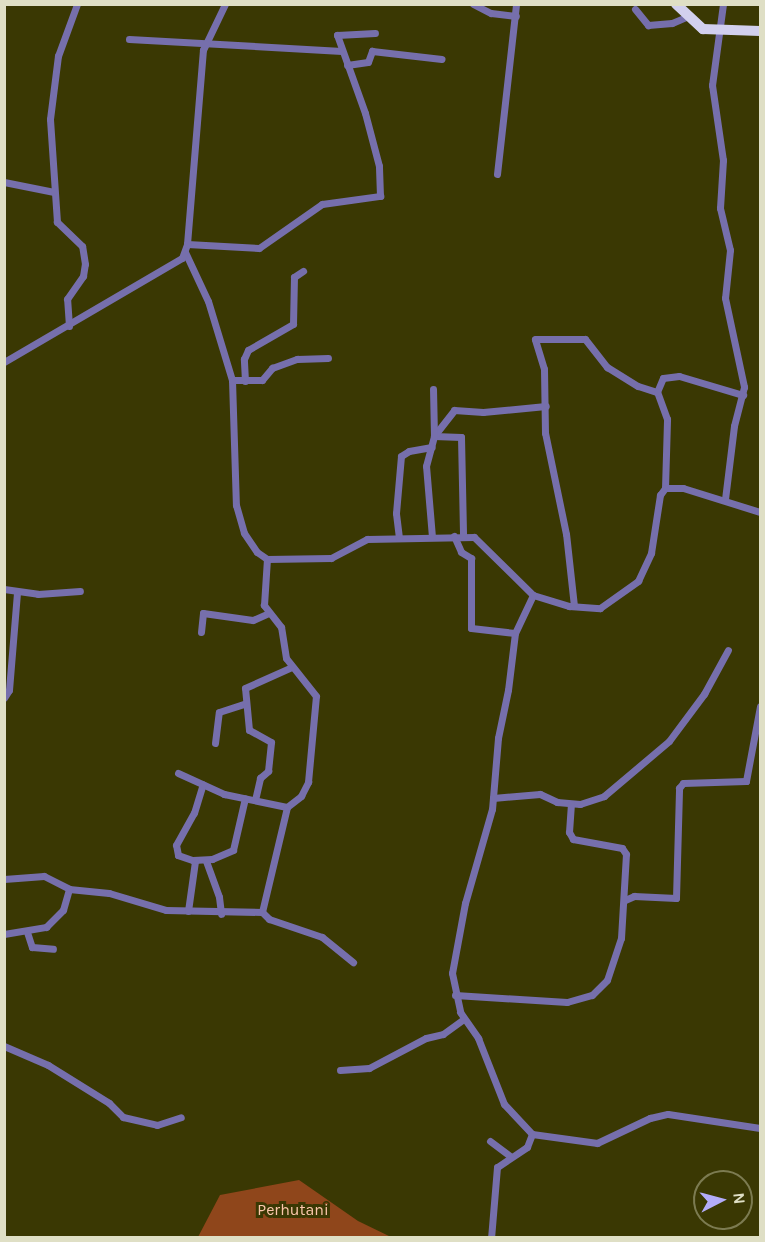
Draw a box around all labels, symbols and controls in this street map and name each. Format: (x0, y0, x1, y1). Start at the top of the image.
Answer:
north arrow (693, 1170, 753, 1230)
text: N (729, 1192, 749, 1205)
park label: Perhutani (257, 1200, 329, 1220)

